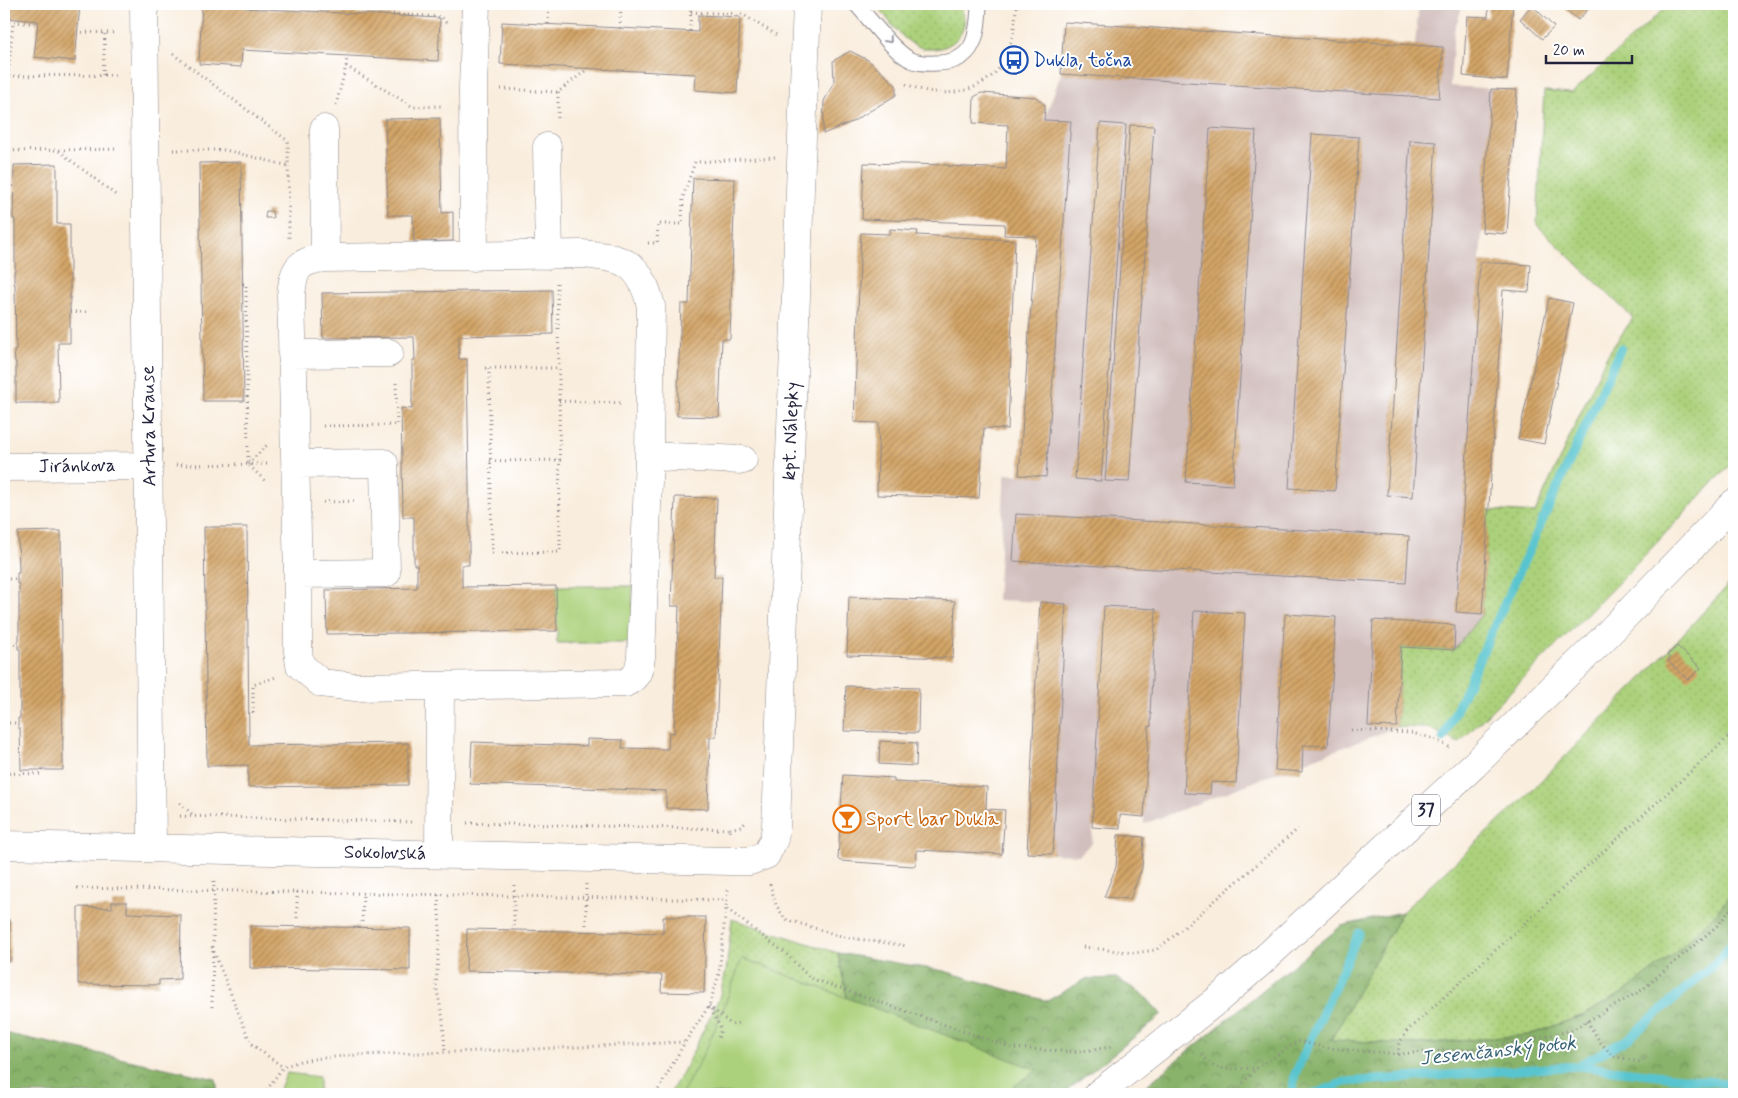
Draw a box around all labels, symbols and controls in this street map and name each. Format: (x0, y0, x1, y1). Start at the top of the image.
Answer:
scale bar (1546, 32, 1632, 64)
one-way arrow (883, 35, 892, 44)
text: 20 m (1553, 41, 1585, 61)
bus stop icon: Dukla, točna (999, 45, 1029, 75)
place label: Dukla, točna (1033, 48, 1132, 73)
street label: Artura Krause (135, 365, 163, 487)
street label: kpt. Nálepky (777, 381, 806, 481)
street label: Jiránkova (38, 453, 116, 479)
road number: 37 (1412, 794, 1440, 826)
bar icon: Sport bar Dukla (832, 804, 862, 834)
place label: Sport bar Dukla (866, 807, 999, 832)
street label: Sokolovská (344, 840, 426, 866)
water label: Jesenčanský potok (1418, 1029, 1578, 1073)

